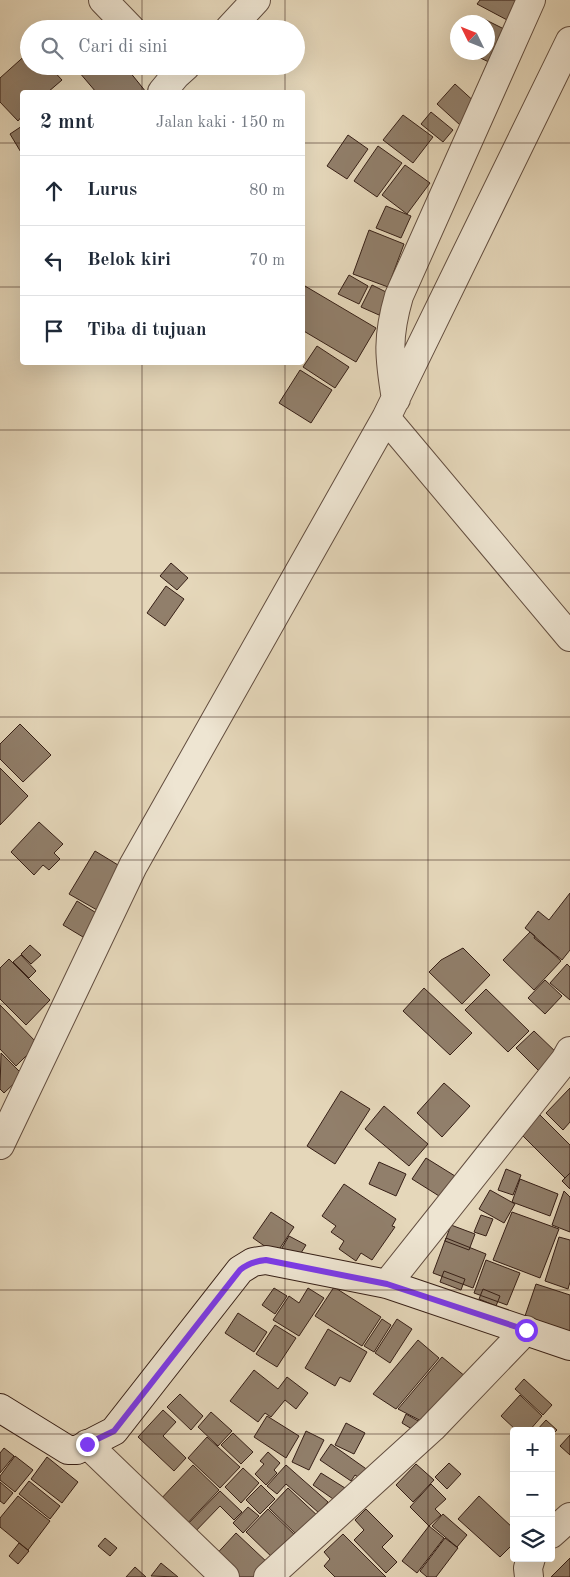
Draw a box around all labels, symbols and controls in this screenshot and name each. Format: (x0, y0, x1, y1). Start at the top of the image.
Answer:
north arrow (450, 15, 495, 60)
search box (20, 20, 305, 75)
icon: search (38, 34, 66, 62)
text: Cari di sini (78, 38, 168, 57)
text: 2 mnt (40, 112, 94, 133)
text: Jalan kaki · 150 m (156, 115, 285, 131)
icon: ahead (40, 177, 68, 205)
text: Lurus (87, 181, 137, 200)
text: 80 m (249, 183, 285, 199)
icon: left (40, 247, 68, 275)
text: Belok kiri (87, 251, 171, 270)
text: 70 m (249, 253, 285, 269)
icon: arrive (40, 317, 68, 345)
text: Tiba di tujuan (87, 321, 207, 340)
route start (515, 1319, 538, 1342)
map controls (510, 1427, 555, 1562)
button: + (510, 1427, 555, 1472)
route end (76, 1433, 99, 1456)
button: − (510, 1472, 555, 1517)
button: layers (510, 1517, 555, 1562)

